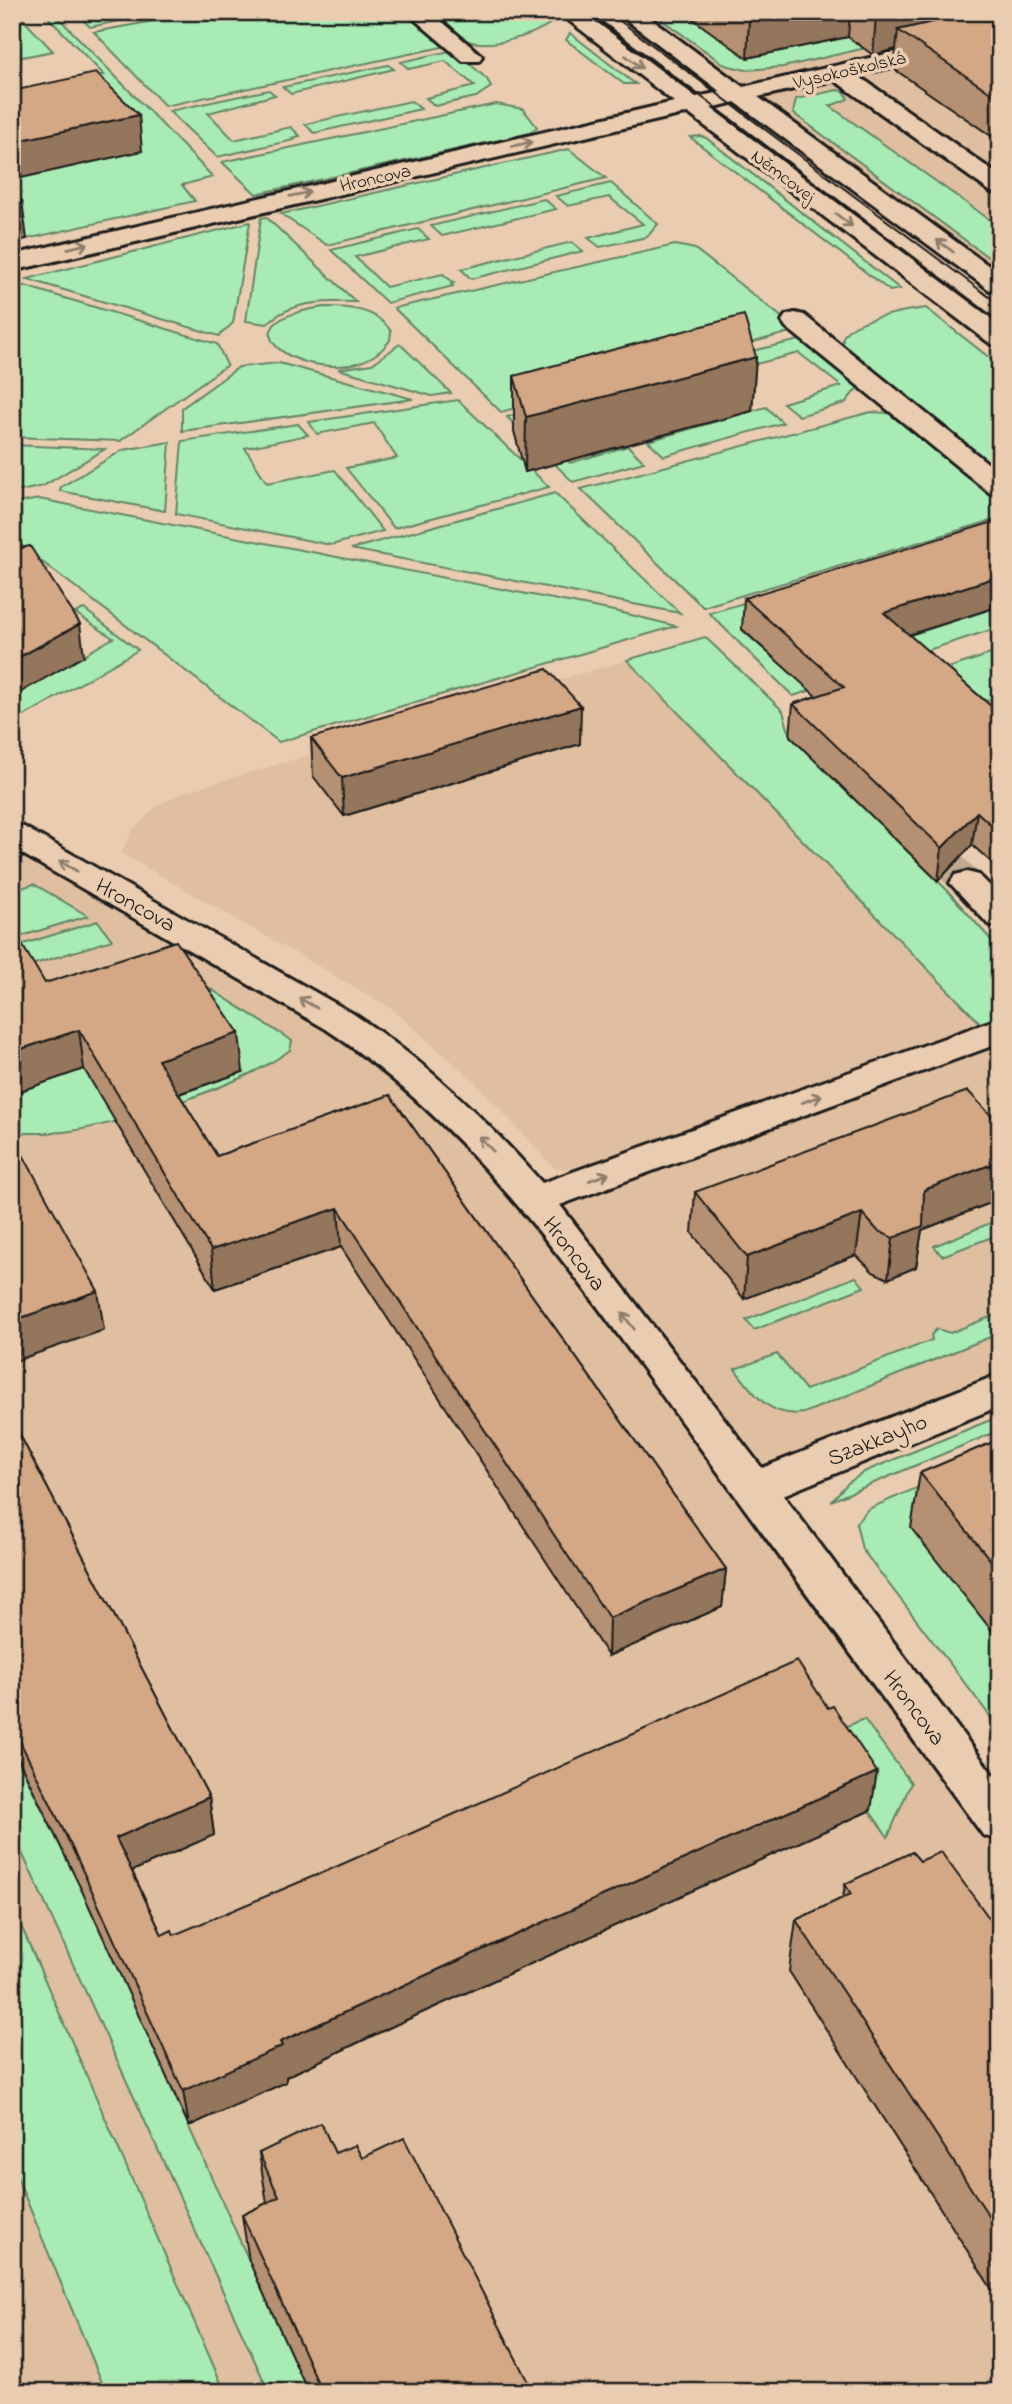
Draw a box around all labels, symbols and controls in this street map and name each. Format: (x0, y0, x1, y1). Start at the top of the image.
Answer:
street label: Vysokoškolská (790, 45, 909, 99)
one-way arrow (625, 54, 643, 69)
one-way arrow (510, 136, 533, 150)
street label: Němcovej (745, 144, 821, 211)
street label: Hroncova (337, 158, 414, 201)
one-way arrow (288, 187, 311, 201)
one-way arrow (834, 213, 853, 228)
one-way arrow (66, 239, 89, 252)
one-way arrow (936, 239, 955, 253)
one-way arrow (58, 859, 79, 872)
street label: Hroncova (89, 871, 181, 942)
one-way arrow (299, 995, 319, 1009)
one-way arrow (801, 1091, 823, 1104)
one-way arrow (477, 1135, 494, 1152)
one-way arrow (587, 1170, 609, 1182)
street label: Hroncova (533, 1210, 613, 1299)
one-way arrow (621, 1312, 636, 1331)
street label: Szakkayho (823, 1406, 934, 1478)
street label: Hroncova (874, 1664, 952, 1753)

